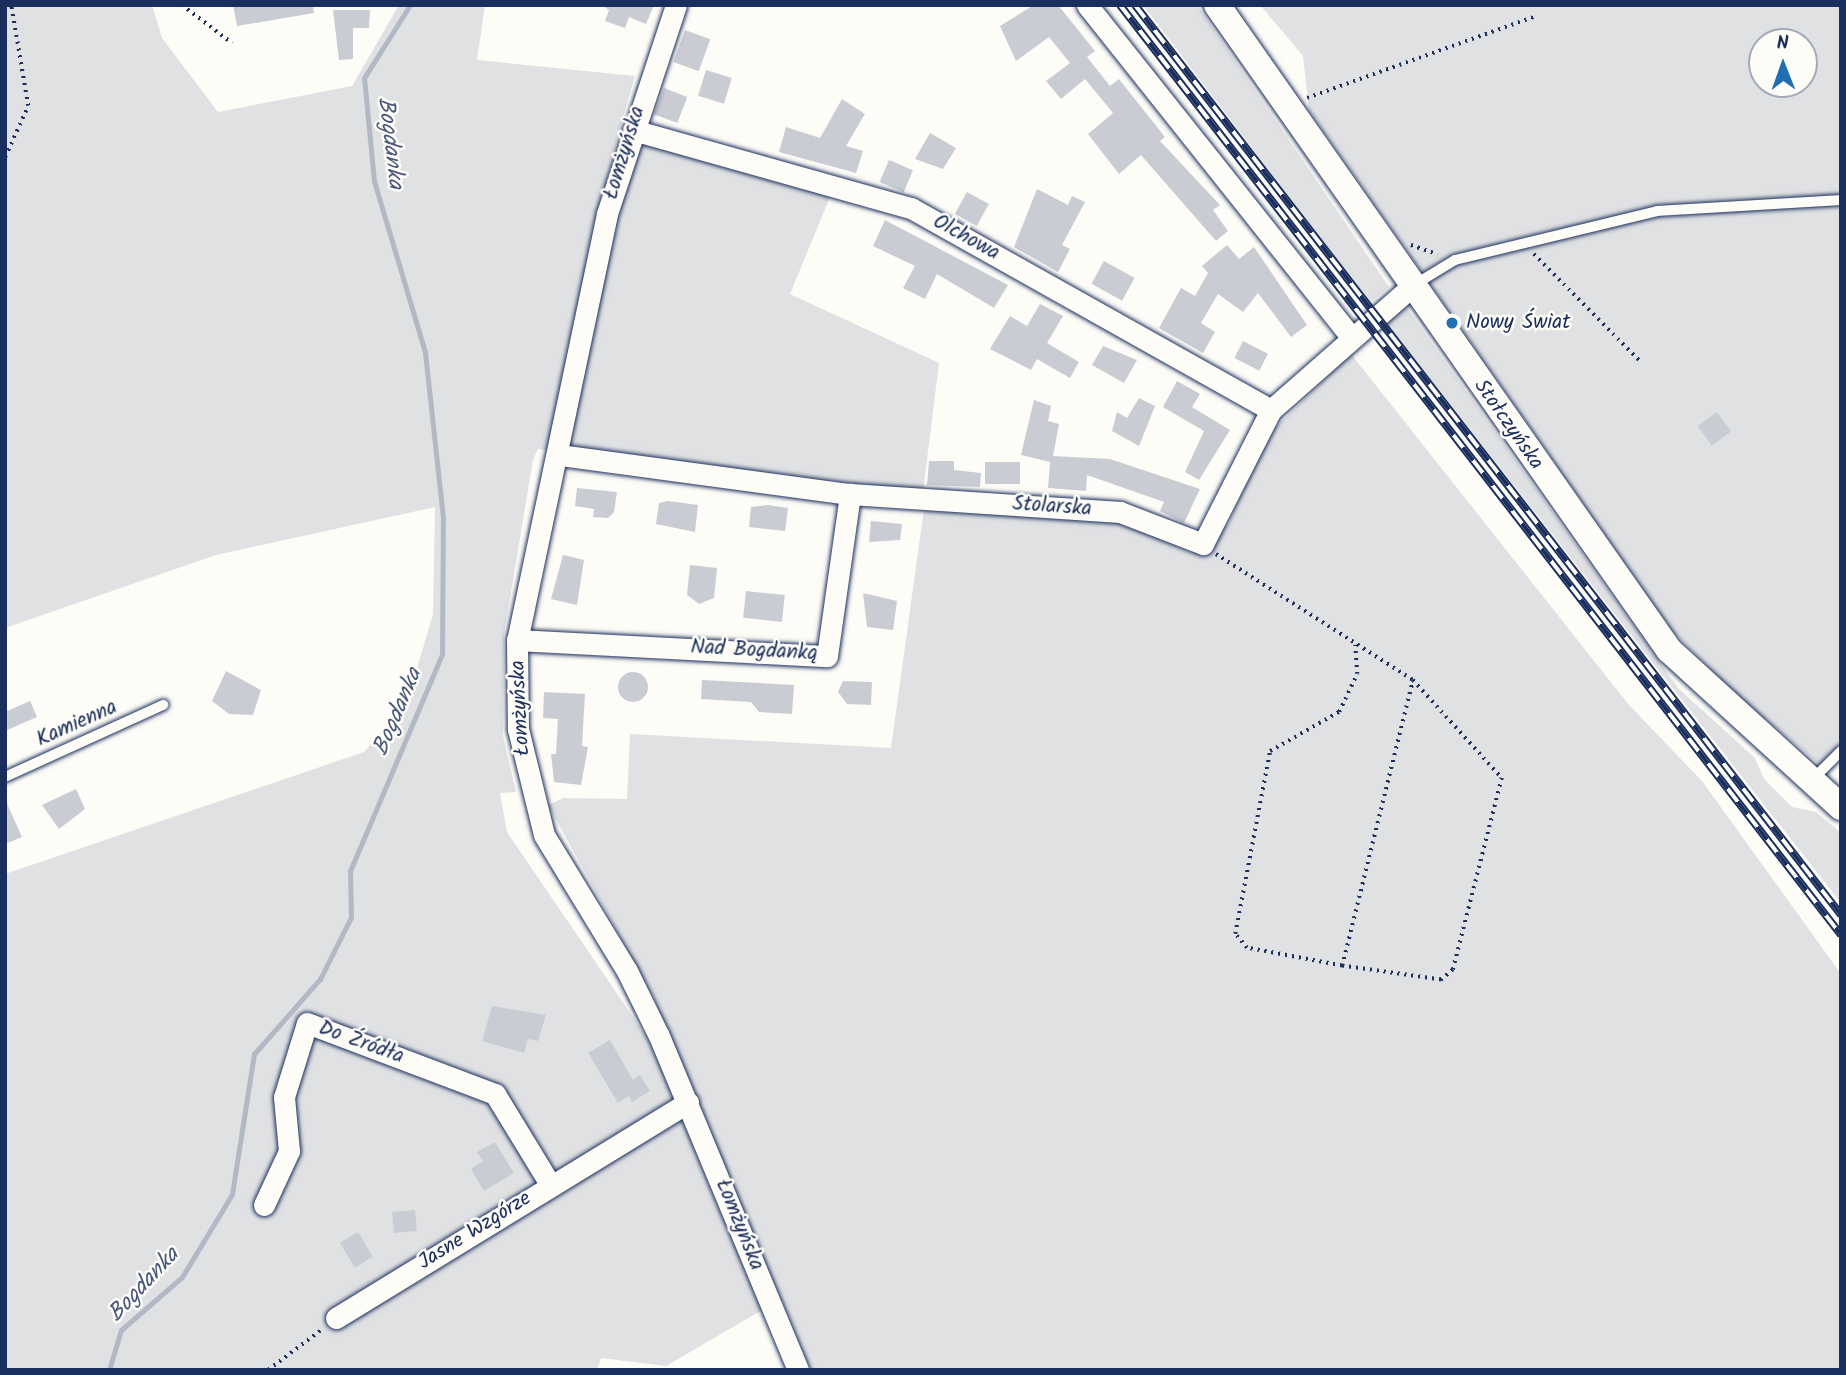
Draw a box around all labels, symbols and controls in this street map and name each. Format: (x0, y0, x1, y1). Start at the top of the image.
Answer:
north arrow (1748, 28, 1818, 98)
text: N (1776, 29, 1789, 59)
water label: Bogdanka (371, 96, 409, 190)
street label: Łomżyńska (599, 104, 651, 202)
street label: Olchowa (928, 209, 1004, 267)
place label: Nowy Świat (1466, 310, 1570, 336)
marker: Nowy Świat (1444, 315, 1460, 331)
street label: Stołczyńska (1468, 375, 1548, 475)
street label: Stolarska (1012, 492, 1092, 522)
street label: Nad Bogdanką (690, 635, 818, 667)
street label: Łomżyńska (506, 660, 536, 756)
water label: Bogdanka (367, 664, 429, 760)
street label: Kamienna (33, 695, 121, 753)
street label: Do Źródła (315, 1016, 407, 1070)
street label: Łomżyńska (709, 1176, 769, 1274)
street label: Jasne Wzgórze (414, 1186, 536, 1276)
water label: Bogdanka (103, 1242, 185, 1328)

